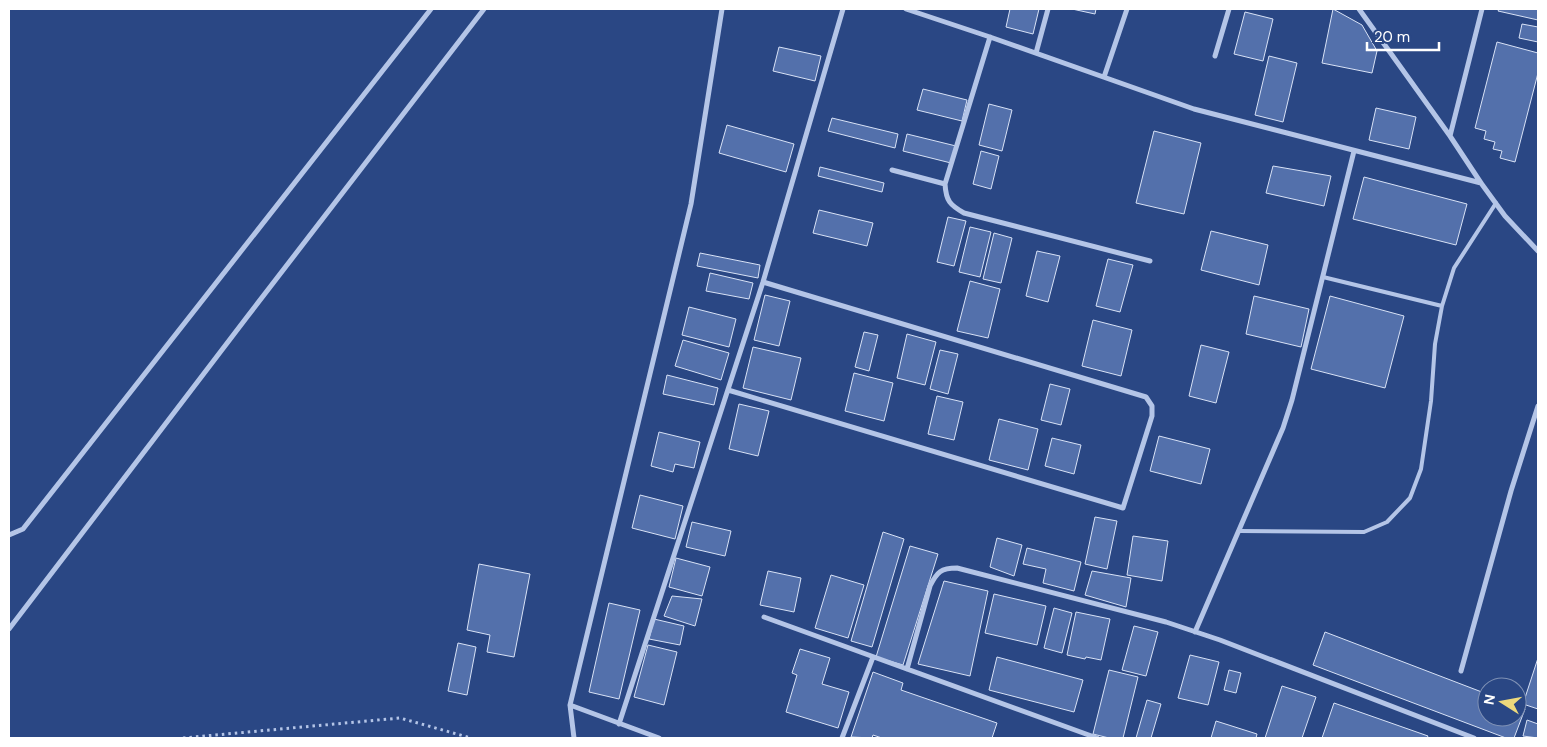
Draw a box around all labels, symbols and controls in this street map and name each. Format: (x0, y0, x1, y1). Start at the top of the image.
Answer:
scale bar (1367, 20, 1440, 52)
text: 20 m (1374, 27, 1410, 47)
north arrow (1477, 677, 1527, 727)
text: N (1479, 693, 1499, 706)

